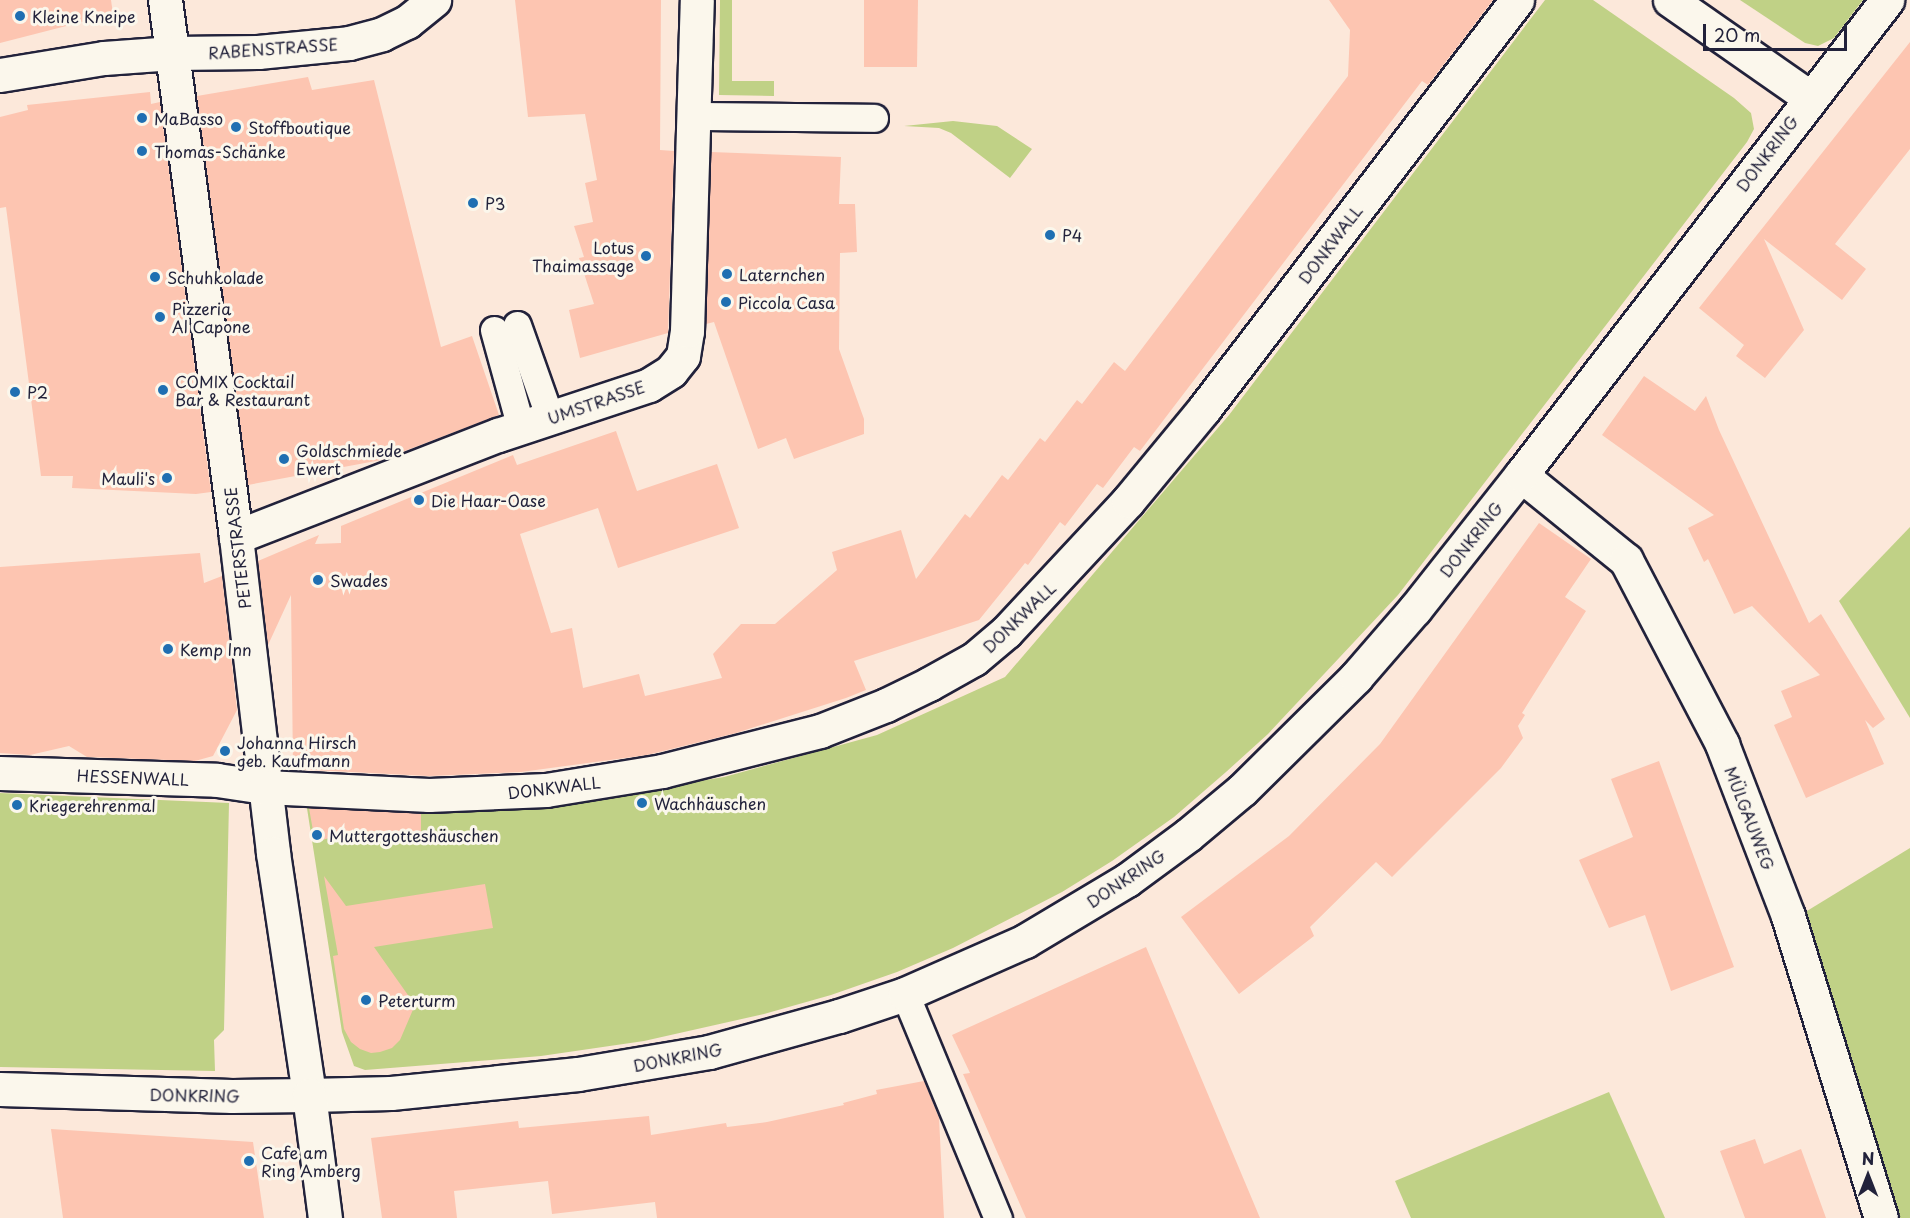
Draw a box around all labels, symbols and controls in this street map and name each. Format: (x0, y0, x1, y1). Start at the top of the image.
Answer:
place label: Kleine Kneipe (32, 6, 135, 26)
marker: Kleine Kneipe (13, 9, 27, 23)
scale bar (1706, 12, 1850, 50)
text: 20 m (1714, 21, 1760, 48)
street label: RABENSTRASSE (207, 34, 339, 62)
place label: MaBasso (154, 108, 223, 128)
marker: MaBasso (135, 111, 149, 125)
street label: DONKRING (1732, 111, 1802, 195)
place label: Stoffboutique (248, 117, 351, 137)
marker: Stoffboutique (229, 120, 243, 134)
place label: Thomas-Schänke (154, 141, 286, 161)
marker: Thomas-Schänke (135, 144, 149, 158)
place label: P3 (485, 193, 505, 213)
marker: P3 (466, 196, 480, 210)
street label: DONKWALL (1294, 201, 1366, 287)
place label: P4 (1062, 225, 1082, 245)
marker: P4 (1043, 228, 1057, 242)
place label: Lotus Thaimassage (532, 237, 634, 275)
marker: Lotus Thaimassage (639, 249, 653, 263)
place label: Laternchen (739, 264, 825, 284)
place label: Schuhkolade (167, 267, 264, 287)
marker: Laternchen (720, 267, 734, 281)
marker: Schuhkolade (148, 270, 162, 284)
place label: Piccola Casa (738, 292, 835, 312)
marker: Piccola Casa (719, 295, 733, 309)
place label: Pizzeria Al Capone (172, 298, 252, 336)
marker: Pizzeria Al Capone (153, 310, 167, 324)
place label: COMIX Cocktail Bar & Restaurant (175, 371, 311, 409)
street label: UMSTRASSE (545, 376, 647, 428)
place label: P2 (27, 382, 48, 402)
marker: COMIX Cocktail Bar & Restaurant (156, 383, 170, 397)
marker: P2 (8, 385, 22, 399)
place label: Goldschmiede Ewert (296, 440, 402, 478)
marker: Goldschmiede Ewert (277, 452, 291, 466)
place label: Mauli's (101, 468, 155, 488)
marker: Mauli's (160, 471, 174, 485)
street label: PETERSTRASSE (220, 486, 254, 610)
place label: Die Haar-Oase (431, 490, 547, 510)
marker: Die Haar-Oase (412, 493, 426, 507)
street label: DONKRING (1435, 497, 1507, 581)
place label: Swades (330, 570, 388, 590)
marker: Swades (311, 573, 325, 587)
street label: DONKWALL (979, 578, 1059, 656)
place label: Kemp Inn (180, 639, 252, 659)
marker: Kemp Inn (161, 642, 175, 656)
place label: Johanna Hirsch geb. Kaufmann (237, 732, 358, 770)
marker: Johanna Hirsch geb. Kaufmann (218, 744, 232, 758)
street label: MÜLGAUWEG (1721, 764, 1779, 872)
street label: HESSENWALL (77, 765, 189, 789)
street label: DONKWALL (506, 772, 602, 802)
place label: Wachhäuschen (654, 793, 766, 813)
place label: Kriegerehrenmal (29, 795, 156, 815)
marker: Wachhäuschen (635, 796, 649, 810)
marker: Kriegerehrenmal (10, 798, 24, 812)
place label: Muttergotteshäuschen (329, 825, 499, 845)
marker: Muttergotteshäuschen (310, 828, 324, 842)
street label: DONKRING (1083, 845, 1169, 911)
place label: Peterturm (378, 990, 456, 1010)
marker: Peterturm (359, 993, 373, 1007)
street label: DONKRING (632, 1039, 724, 1075)
street label: DONKRING (149, 1085, 241, 1105)
place label: Cafe am Ring Amberg (261, 1142, 360, 1180)
north arrow (1838, 1146, 1898, 1206)
text: N (1862, 1146, 1874, 1170)
marker: Cafe am Ring Amberg (242, 1154, 256, 1168)

